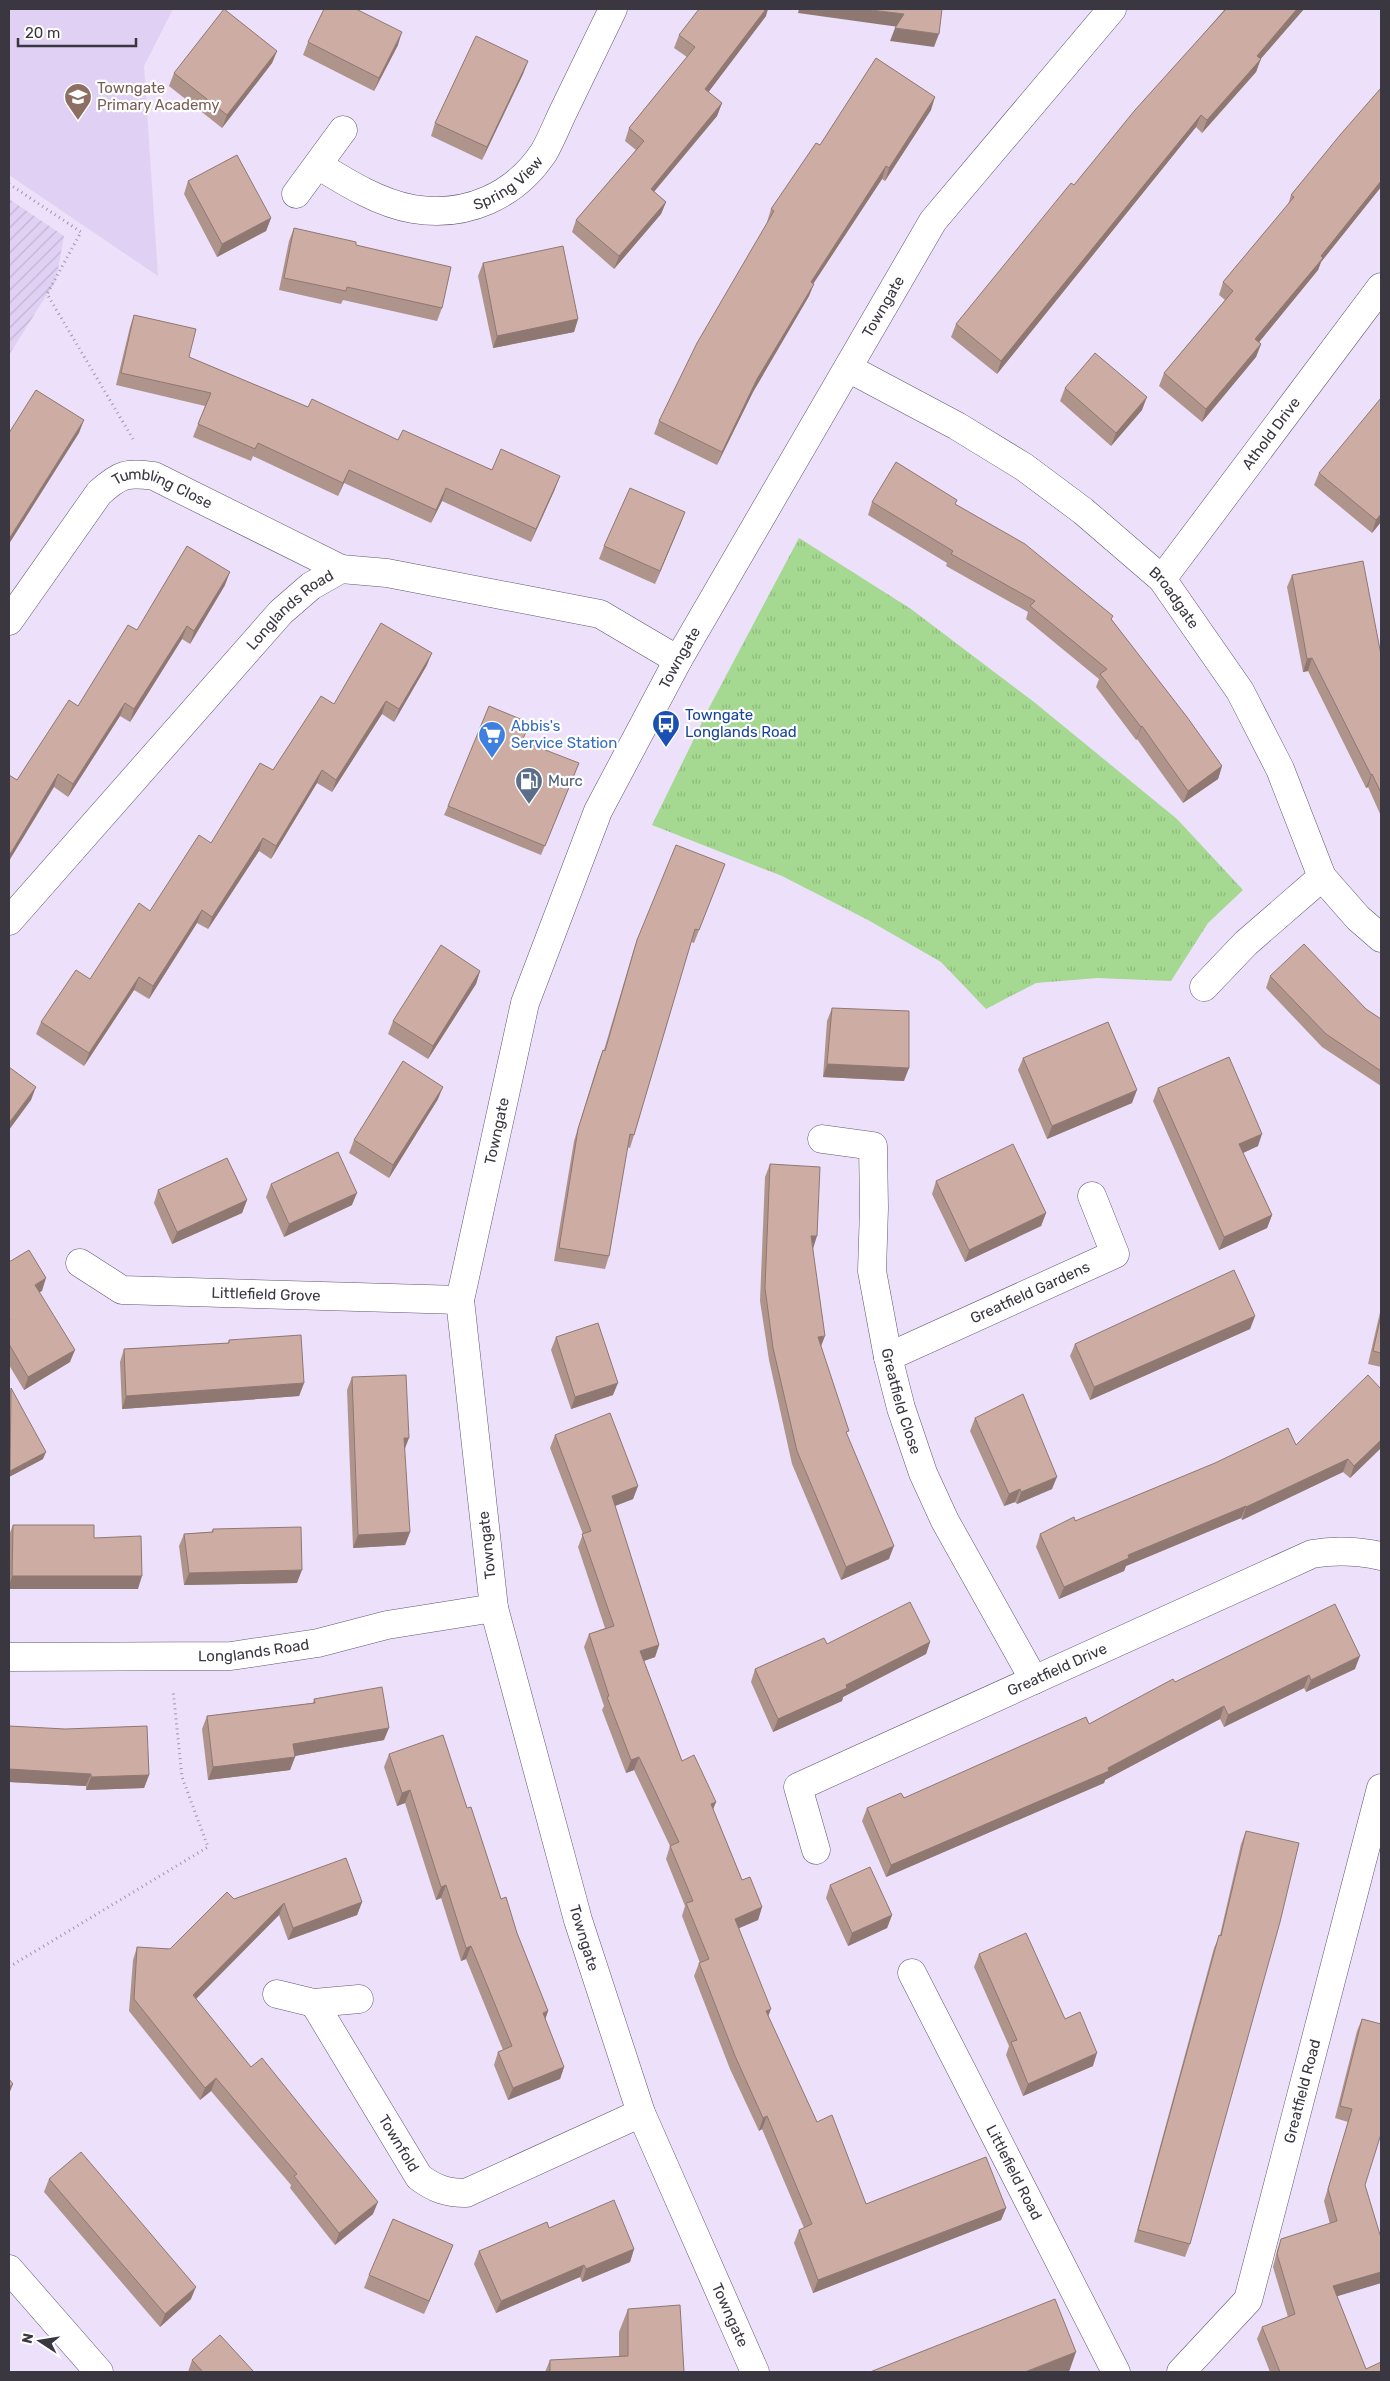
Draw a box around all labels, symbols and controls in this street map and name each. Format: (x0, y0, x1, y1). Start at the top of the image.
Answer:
scale bar (18, 15, 135, 47)
text: 20 m (25, 24, 60, 42)
place label: Towngate Primary Academy (97, 79, 220, 114)
school or university icon: Towngate Primary Academy (63, 82, 93, 121)
street label: Spring View (471, 153, 547, 214)
street label: Towngate (858, 273, 908, 341)
street label: Athold Drive (1238, 394, 1304, 473)
street label: Tumbling Close (109, 465, 215, 513)
street label: Broadgate (1145, 563, 1203, 632)
street label: Longlands Road (243, 566, 337, 654)
street label: Towngate (655, 624, 704, 692)
place label: Towngate Longlands Road (685, 706, 797, 741)
bus stop icon: Towngate Longlands Road (651, 709, 681, 748)
place label: Abbis's Service Station (511, 717, 617, 752)
supermarket icon: Abbis's Service Station (477, 720, 507, 759)
fuel station icon: Murc (514, 766, 544, 805)
place label: Murc (548, 772, 583, 790)
street label: Towngate (481, 1096, 513, 1166)
street label: Greatfield Gardens (967, 1257, 1093, 1327)
street label: Littlefield Grove (211, 1284, 321, 1305)
street label: Greatfield Close (878, 1347, 925, 1457)
street label: Towngate (474, 1510, 500, 1580)
street label: Longlands Road (198, 1635, 310, 1665)
street label: Greatfield Drive (1004, 1639, 1110, 1700)
street label: Towngate (565, 1903, 603, 1973)
street label: Greatfield Road (1280, 2037, 1324, 2145)
street label: Townfold (375, 2112, 423, 2175)
street label: Littlefield Road (982, 2122, 1046, 2223)
street label: Towngate (708, 2280, 752, 2350)
north arrow (15, 2316, 65, 2366)
text: N (18, 2332, 37, 2345)

